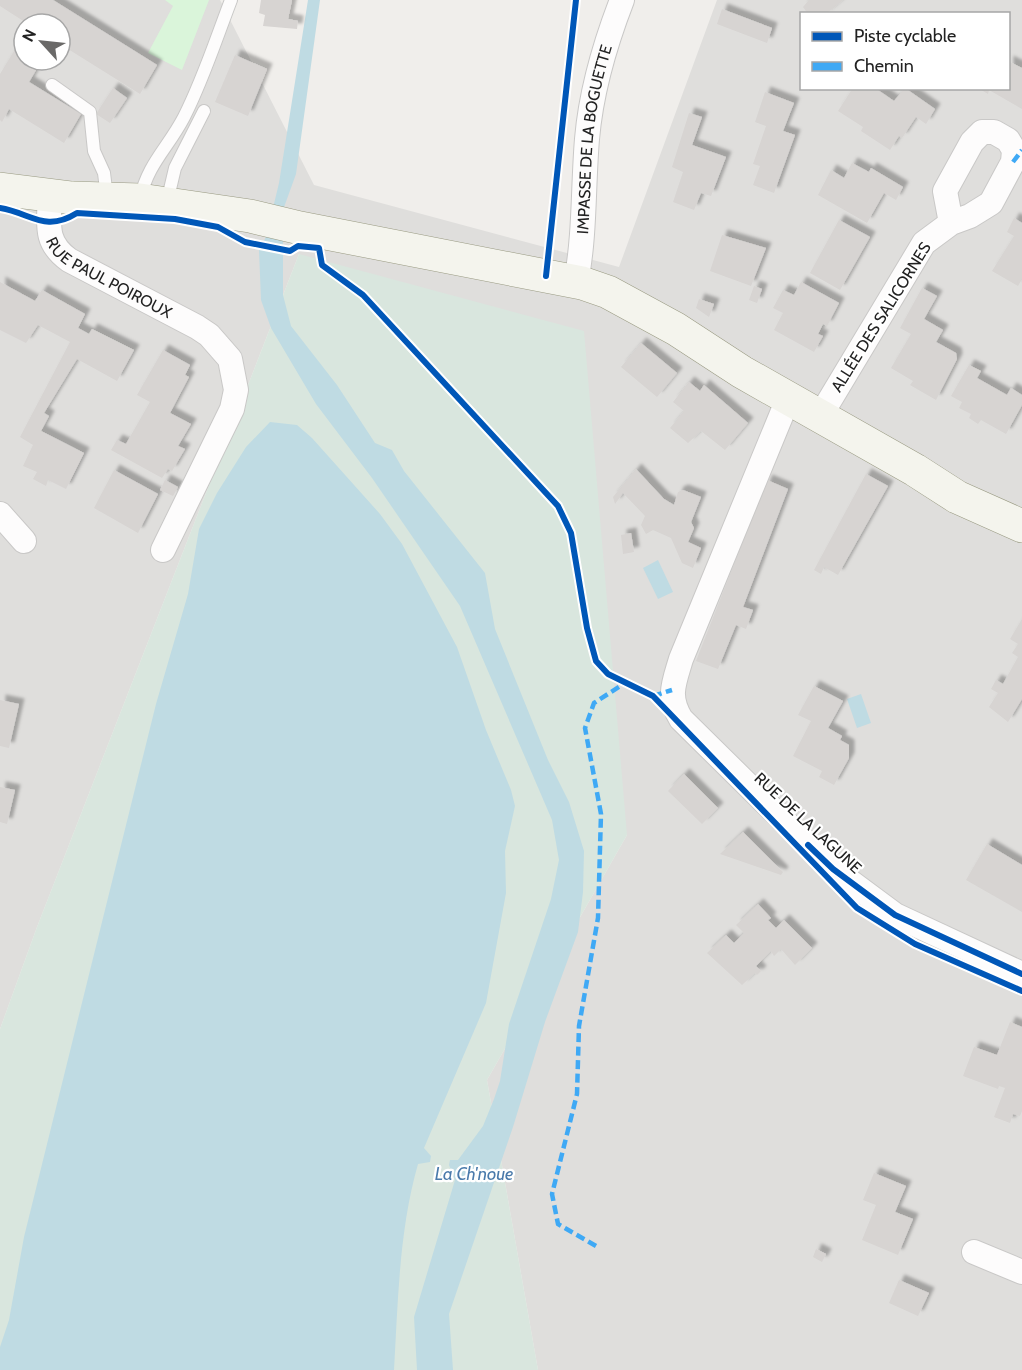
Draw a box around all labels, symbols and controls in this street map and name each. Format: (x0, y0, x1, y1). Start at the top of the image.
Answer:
north arrow (12, 12, 72, 72)
legend (800, 12, 1010, 90)
text: Piste cyclable (854, 25, 956, 47)
text: N (18, 26, 40, 45)
street label: IMPASSE DE LA BOGUETTE (573, 42, 615, 235)
text: Chemin (854, 55, 914, 77)
street label: RUE PAUL POIROUX (42, 234, 176, 322)
street label: ALLÉE DES SALICORNES (827, 239, 935, 395)
street label: RUE DE LA LAGUNE (751, 769, 866, 878)
water label: La Ch'noue (435, 1163, 513, 1185)

